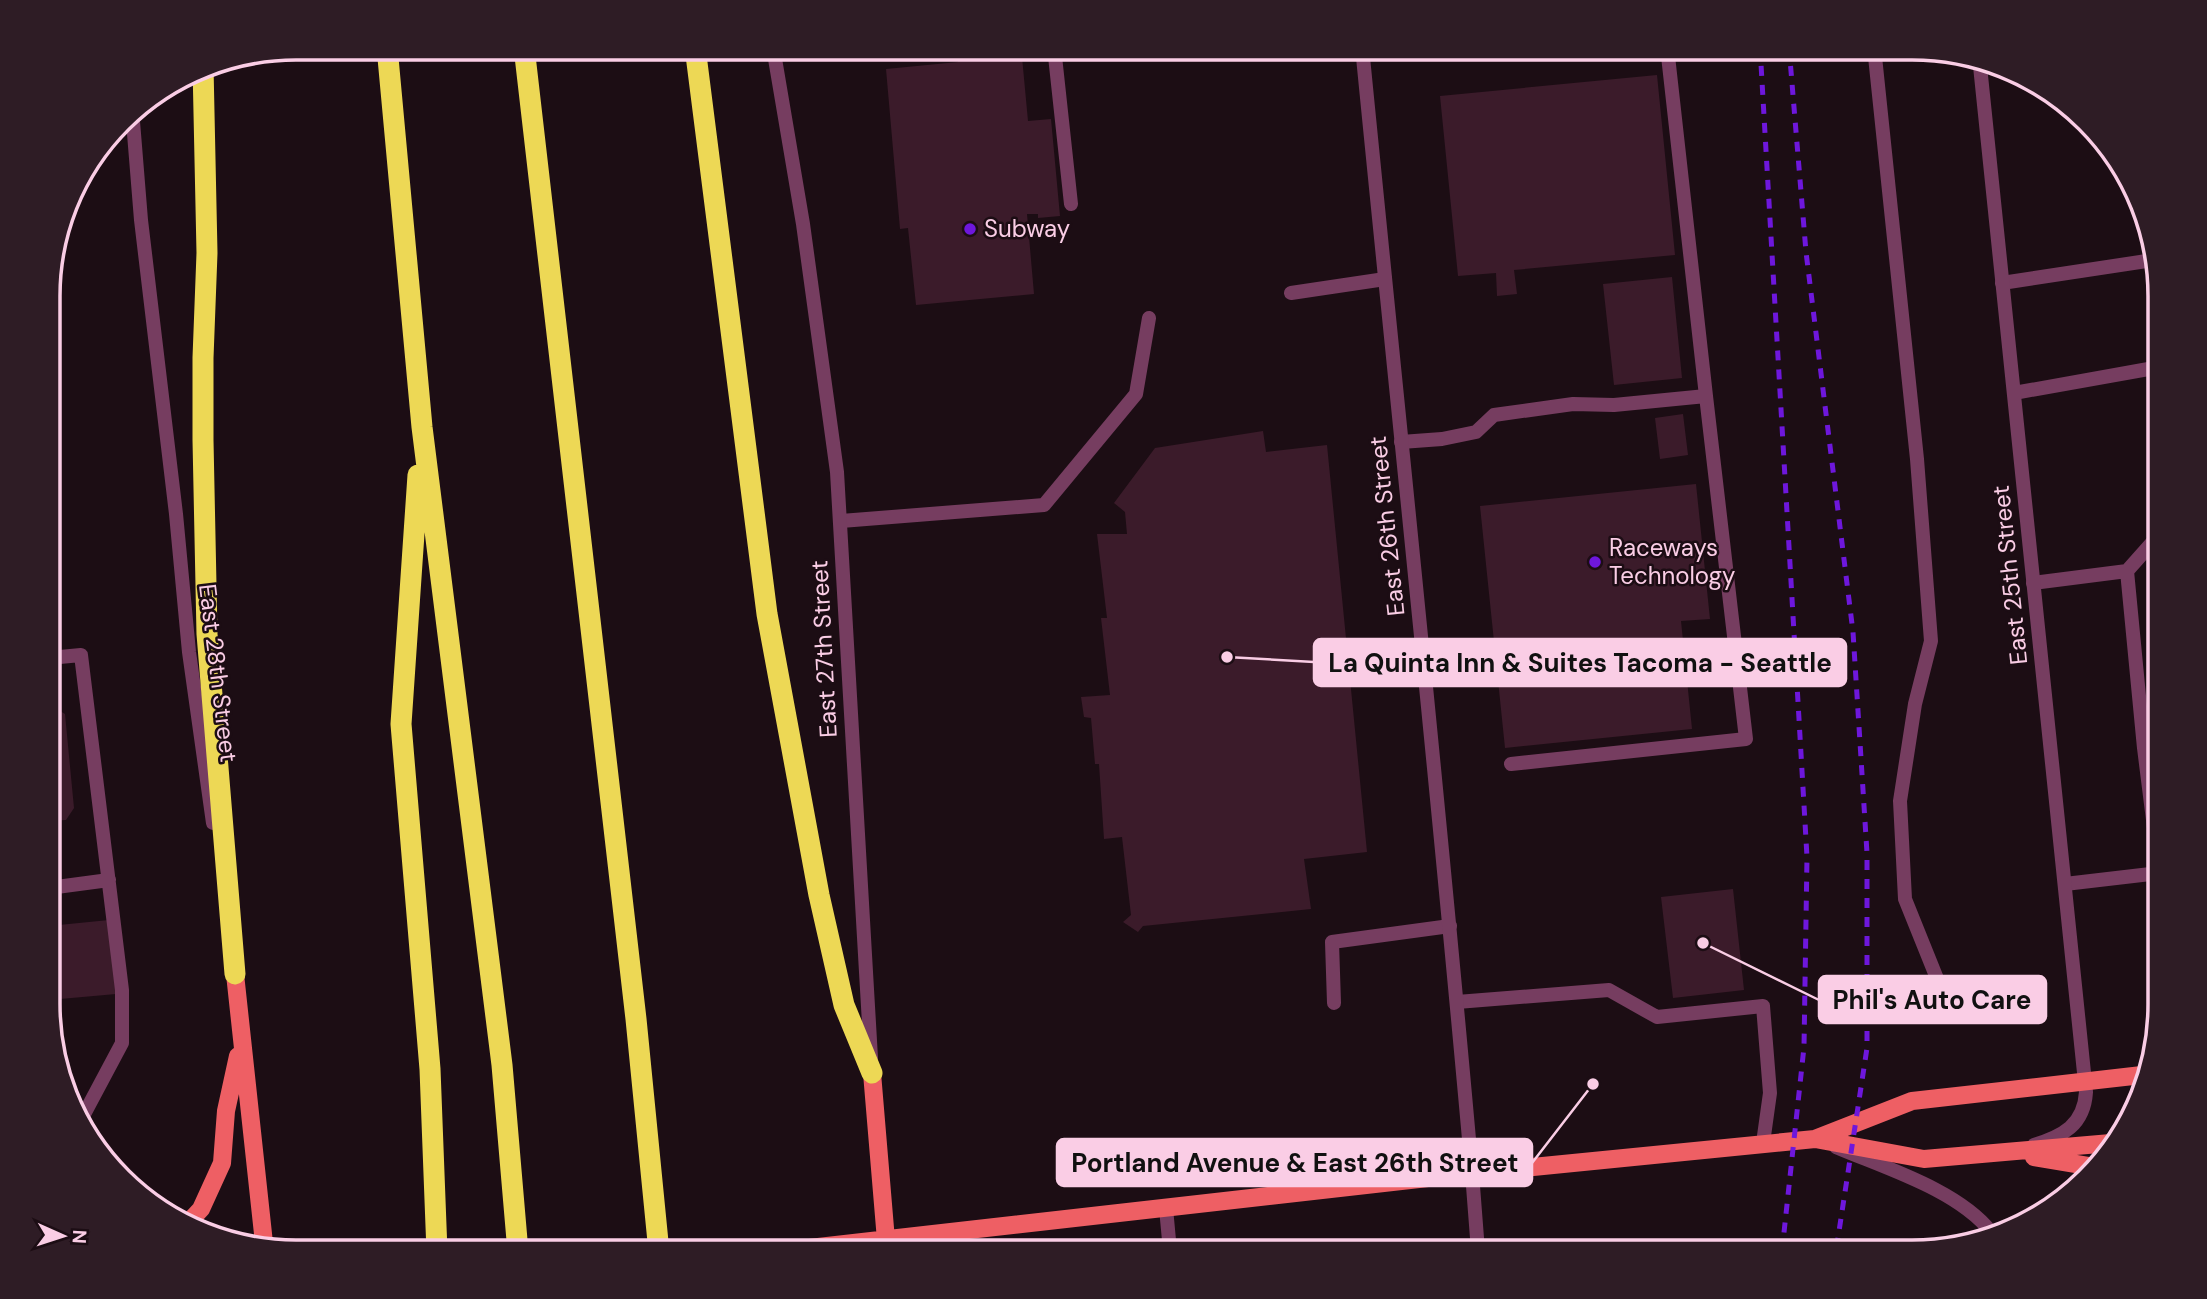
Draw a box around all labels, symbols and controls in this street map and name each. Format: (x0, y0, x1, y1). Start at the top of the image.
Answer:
place label: Subway (984, 213, 1070, 244)
marker: Subway (962, 221, 978, 237)
street label: East 26th Street (1362, 435, 1411, 617)
street label: East 25th Street (1985, 484, 2034, 666)
place label: Raceways Technology (1609, 532, 1735, 591)
marker: Raceways Technology (1587, 554, 1603, 570)
street label: East 27th Street (803, 559, 844, 739)
street label: East 28th Street (192, 582, 245, 764)
callout: La Quinta Inn & Suites Tacoma - Seattle (1314, 639, 1846, 686)
text: La Quinta Inn & Suites Tacoma - Seattle (1328, 646, 1832, 680)
callout: Phil's Auto Care (1819, 976, 2046, 1023)
text: Phil's Auto Care (1833, 983, 2031, 1017)
callout: Portland Avenue & East 26th Street (1057, 1139, 1532, 1186)
text: Portland Avenue & East 26th Street (1071, 1146, 1519, 1180)
north arrow (28, 1201, 98, 1271)
text: N (67, 1229, 92, 1244)

